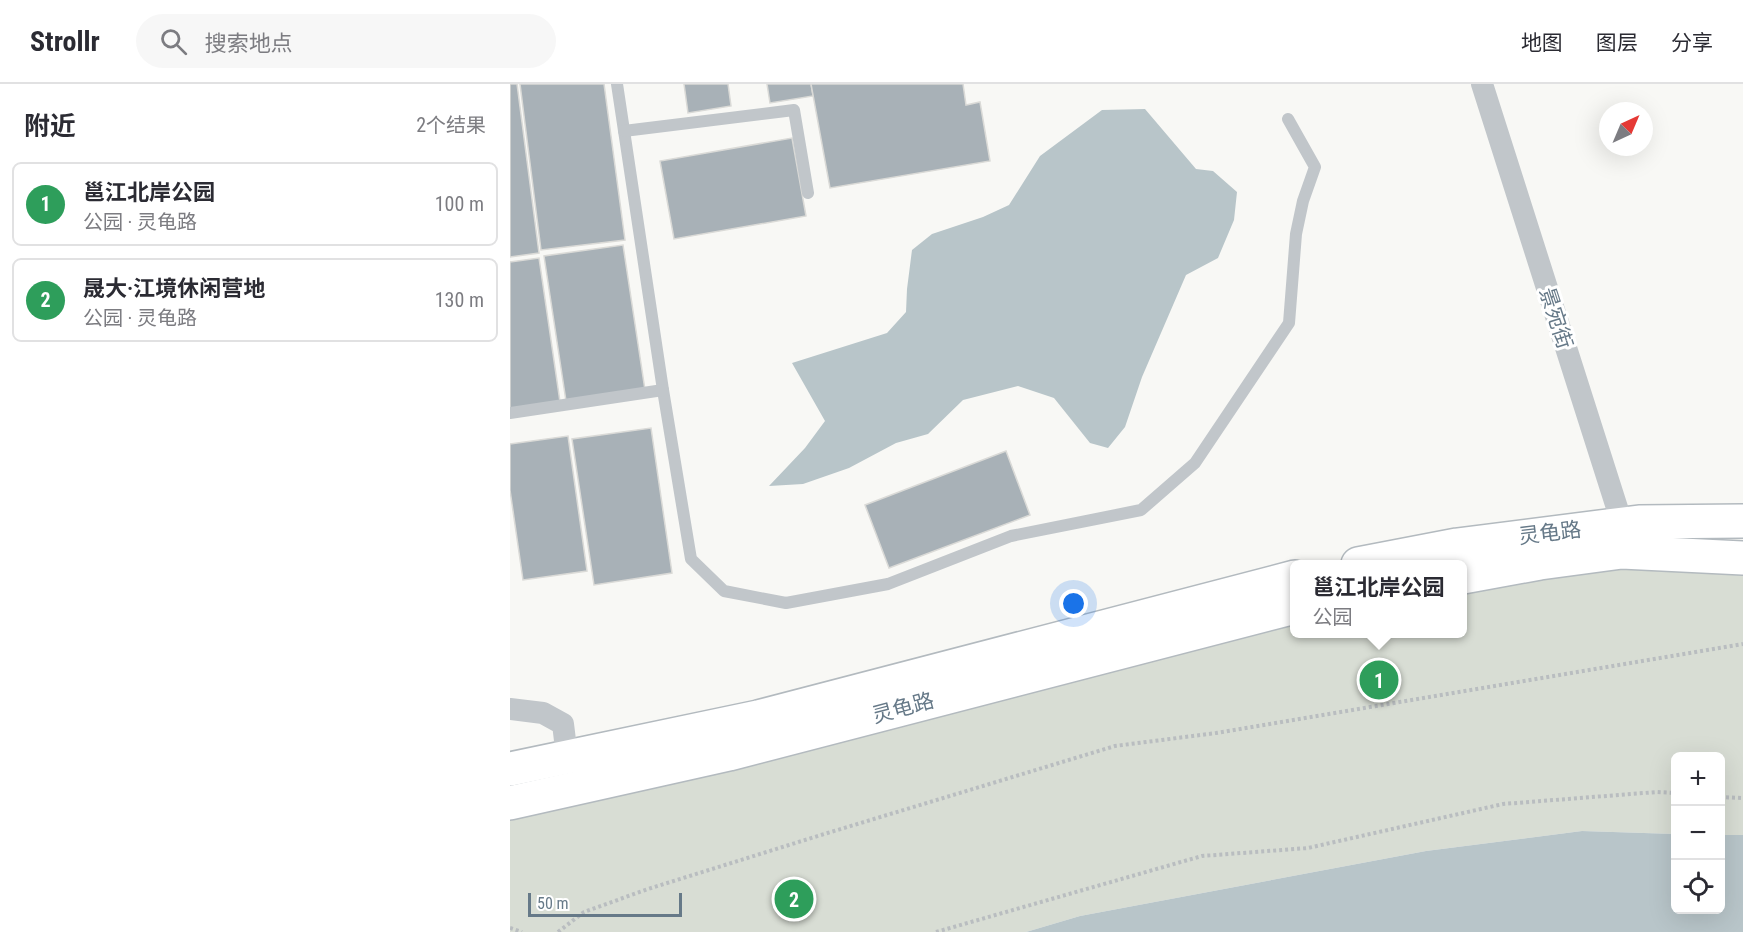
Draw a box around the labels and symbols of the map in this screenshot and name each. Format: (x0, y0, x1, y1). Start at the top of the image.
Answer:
north arrow (1599, 102, 1653, 156)
street label: 景宛街 (1535, 284, 1577, 352)
street label: 灵龟路 (1517, 517, 1583, 549)
your location (1059, 589, 1088, 618)
pin: 1 (1360, 658, 1398, 702)
street label: 灵龟路 (869, 688, 937, 728)
pin: 2 (774, 876, 814, 922)
scale bar (528, 890, 682, 918)

